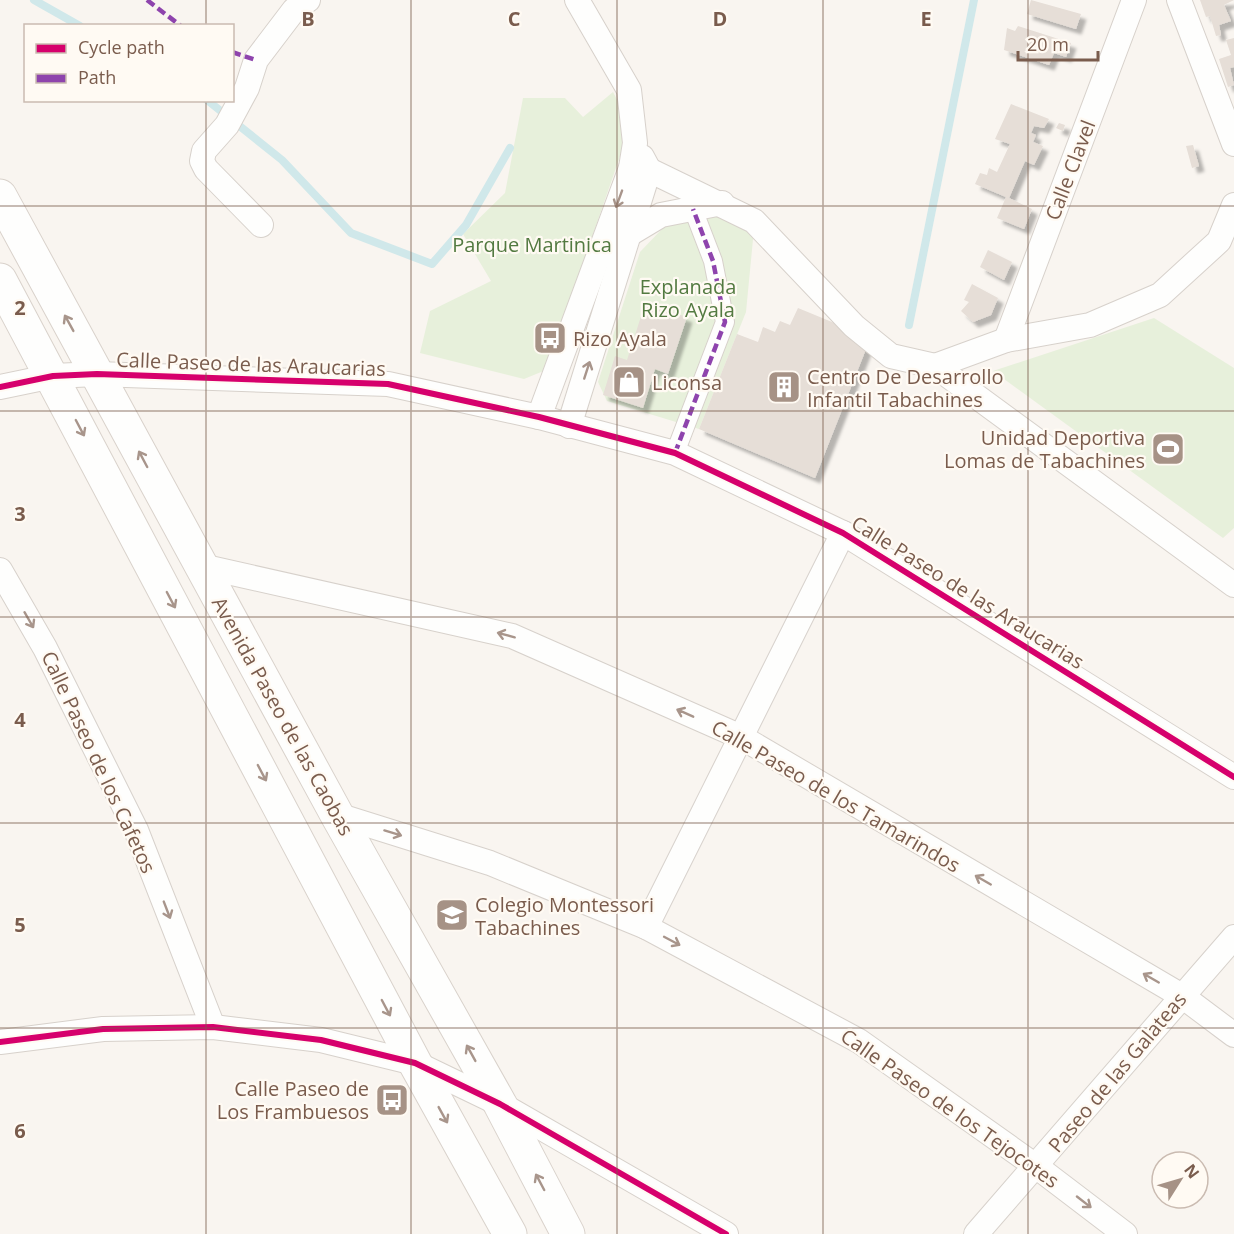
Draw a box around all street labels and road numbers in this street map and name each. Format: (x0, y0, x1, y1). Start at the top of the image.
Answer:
street label: Calle Clavel (1039, 116, 1101, 224)
street label: Calle Paseo de las Araucarias (116, 346, 386, 382)
street label: Calle Paseo de las Araucarias (846, 509, 1090, 675)
street label: Avenida Paseo de las Caobas (206, 592, 360, 840)
street label: Calle Paseo de los Cafetos (36, 647, 162, 877)
street label: Calle Paseo de los Tamarindos (707, 714, 965, 878)
street label: Paseo de las Galateas (1042, 986, 1192, 1158)
street label: Calle Paseo de los Tejocotes (835, 1022, 1065, 1194)

